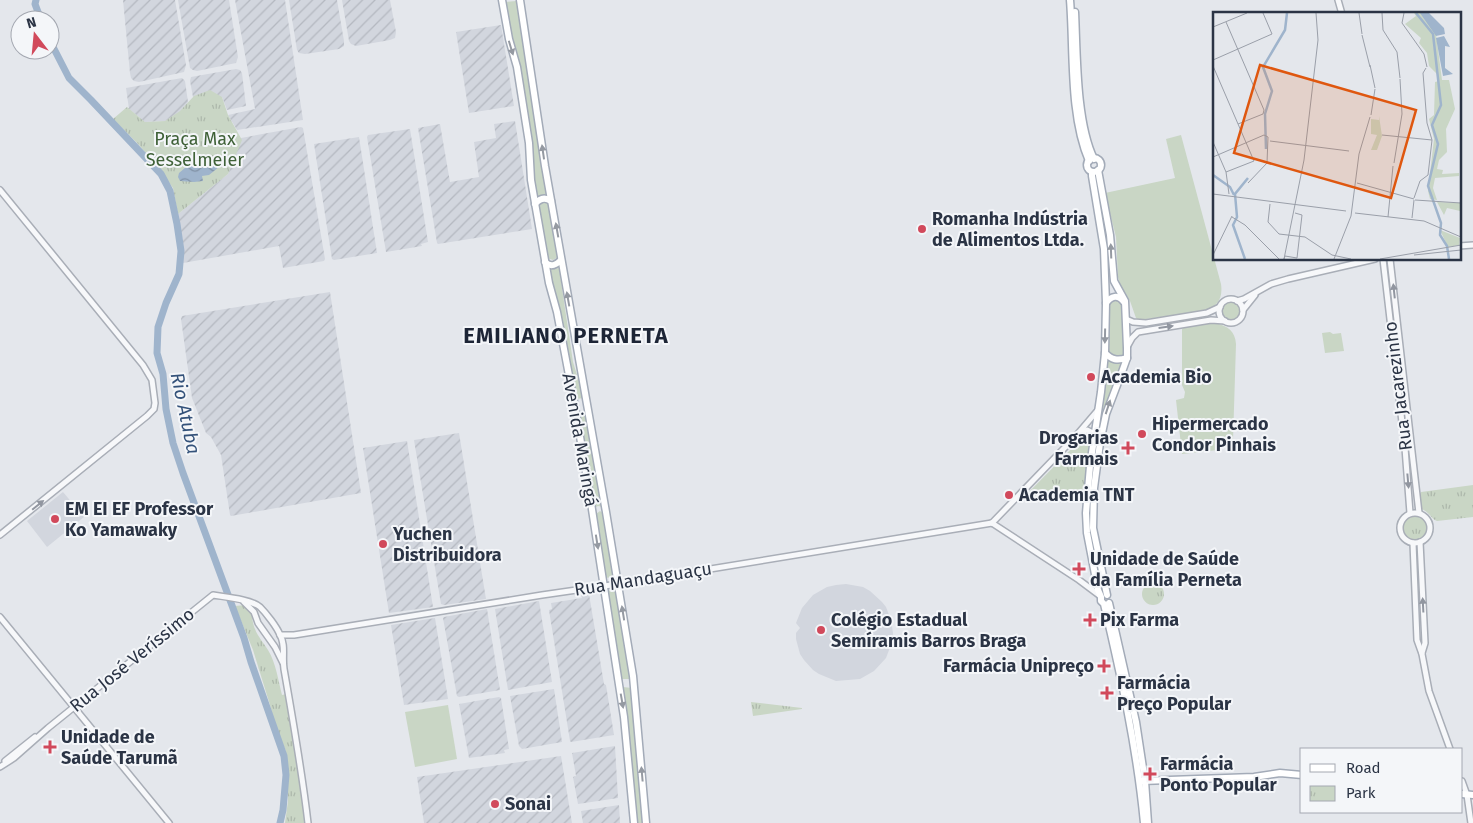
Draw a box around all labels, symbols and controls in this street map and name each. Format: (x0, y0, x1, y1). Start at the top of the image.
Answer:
north arrow (10, 10, 60, 60)
inset map (1213, 12, 1460, 260)
text: N (25, 14, 38, 32)
one-way arrow (508, 40, 516, 55)
park label: Praça Max Sesselmeier (146, 128, 244, 171)
one-way arrow (539, 144, 547, 160)
place label: Romanha Indústria de Alimentos Ltda. (932, 208, 1088, 251)
one-way arrow (552, 222, 560, 238)
marker: Romanha Indústria de Alimentos Ltda. (916, 223, 928, 235)
one-way arrow (1107, 243, 1115, 259)
one-way arrow (1390, 282, 1398, 298)
one-way arrow (564, 290, 572, 306)
street label: Rua Jacarezinho (1379, 320, 1417, 452)
district label: EMILIANO PERNETA (463, 322, 669, 349)
one-way arrow (1159, 323, 1175, 331)
one-way arrow (1101, 328, 1109, 344)
place label: Academia Bio (1100, 366, 1212, 388)
water label: Rio Atuba (166, 370, 205, 456)
marker: Academia Bio (1085, 371, 1097, 383)
street label: Avenida Maringá (557, 372, 603, 508)
one-way arrow (1105, 400, 1112, 415)
place label: Hipermercado Condor Pinhais (1152, 413, 1276, 456)
place label: Drogarias Farmais (1039, 427, 1118, 470)
marker: Hipermercado Condor Pinhais (1136, 428, 1148, 440)
marker: Drogarias Farmais (1122, 442, 1134, 454)
one-way arrow (1404, 473, 1412, 489)
place label: Academia TNT (1018, 484, 1135, 506)
marker: Academia TNT (1003, 489, 1015, 501)
place label: EM EI EF Professor Ko Yamawaky (65, 498, 214, 541)
one-way arrow (31, 499, 44, 510)
marker: EM EI EF Professor Ko Yamawaky (49, 513, 61, 525)
place label: Yuchen Distribuidora (392, 523, 502, 566)
one-way arrow (593, 534, 601, 550)
marker: Yuchen Distribuidora (377, 538, 389, 550)
place label: Unidade de Saúde da Família Perneta (1090, 548, 1242, 591)
street label: Rua Mandaguaçu (573, 557, 713, 601)
marker: Unidade de Saúde da Família Perneta (1072, 562, 1086, 576)
one-way arrow (1418, 597, 1426, 613)
street label: Rua José Veríssimo (65, 603, 199, 717)
one-way arrow (619, 605, 627, 621)
place label: Colégio Estadual Semíramis Barros Braga (831, 609, 1026, 652)
place label: Pix Farma (1100, 609, 1179, 631)
marker: Pix Farma (1084, 614, 1096, 626)
marker: Colégio Estadual Semíramis Barros Braga (815, 624, 827, 636)
place label: Farmácia Unipreço (943, 655, 1094, 677)
marker: Farmácia Unipreço (1098, 660, 1110, 672)
place label: Farmácia Preço Popular (1117, 672, 1232, 715)
marker: Farmácia Preço Popular (1101, 687, 1113, 699)
one-way arrow (618, 694, 626, 710)
place label: Unidade de Saúde Tarumã (61, 726, 178, 769)
marker: Unidade de Saúde Tarumã (43, 740, 57, 754)
legend (1300, 748, 1463, 813)
place label: Farmácia Ponto Popular (1160, 753, 1277, 796)
text: Road (1346, 759, 1381, 777)
one-way arrow (638, 766, 646, 782)
marker: Farmácia Ponto Popular (1144, 768, 1156, 780)
text: Park (1346, 784, 1376, 802)
place label: Sonai (505, 793, 551, 815)
marker: Sonai (489, 798, 501, 810)

